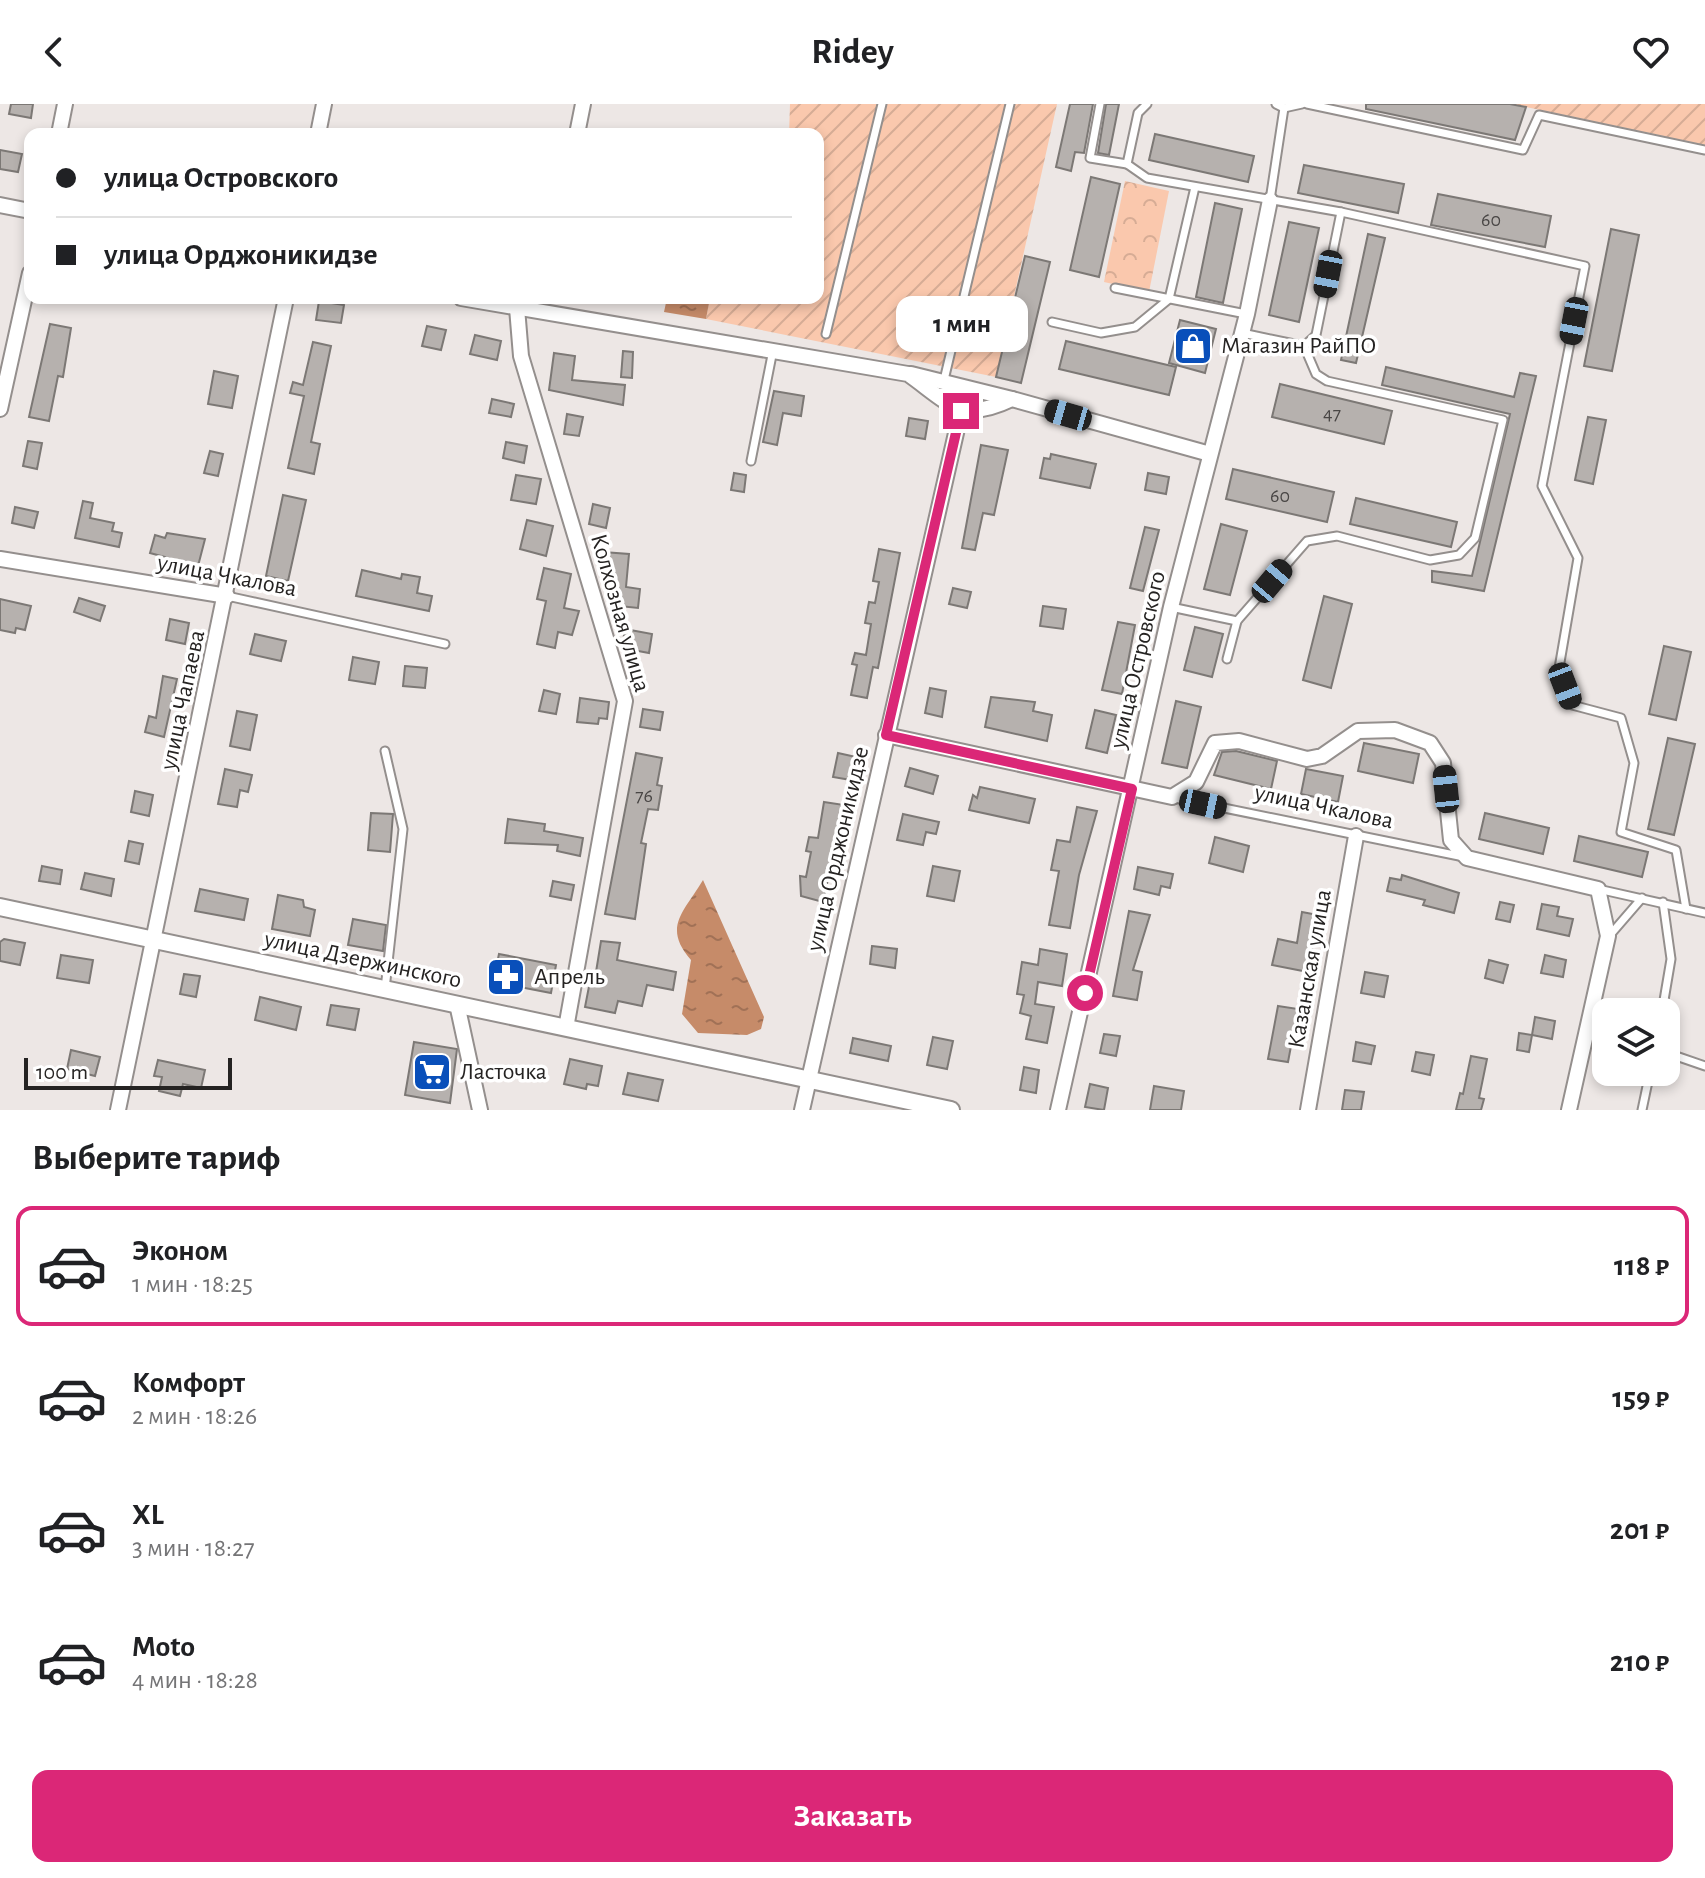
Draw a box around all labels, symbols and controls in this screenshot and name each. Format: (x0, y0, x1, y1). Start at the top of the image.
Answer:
icon: back (32, 30, 76, 74)
icon: heart (1629, 30, 1673, 74)
text: Ridey (811, 34, 894, 70)
text: улица Островского (104, 163, 338, 193)
house number: 60 (1481, 210, 1501, 230)
text: улица Орджоникидзе (104, 240, 378, 270)
car (1312, 248, 1344, 300)
callout: 1 мин (895, 295, 1027, 351)
car (1558, 295, 1590, 347)
text: 1 мин (933, 311, 991, 337)
shop icon: Магазин РайПО (1172, 325, 1214, 367)
place label: Магазин РайПО (1221, 334, 1376, 358)
route end (943, 393, 979, 429)
car (1042, 397, 1094, 433)
house number: 47 (1323, 404, 1341, 424)
house number: 60 (1270, 486, 1290, 506)
street label: Колхозная улица (586, 531, 654, 695)
street label: улица Чкалова (154, 551, 299, 601)
car (1247, 555, 1297, 607)
street label: улица Островского (1106, 569, 1170, 752)
street label: улица Чапаева (156, 628, 210, 773)
car (1545, 659, 1585, 713)
street label: улица Орджоникидзе (803, 744, 873, 955)
car (1432, 764, 1460, 814)
street label: улица Чкалова (1251, 780, 1396, 833)
house number: 76 (635, 786, 653, 806)
car (1177, 787, 1229, 821)
street label: Казанская улица (1284, 888, 1336, 1050)
street label: улица Дзержинского (261, 927, 464, 993)
pharmacy icon: Апрель (485, 956, 527, 998)
place label: Апрель (534, 965, 605, 989)
route start (1067, 975, 1103, 1011)
map controls (1592, 998, 1680, 1086)
button: layers (1592, 998, 1680, 1086)
supermarket icon: Ласточка (411, 1051, 453, 1093)
scale bar (24, 1054, 232, 1090)
place label: Ласточка (460, 1060, 547, 1084)
text: 100 m (36, 1061, 88, 1083)
text: Выберите тариф (32, 1140, 280, 1176)
icon: car (36, 1230, 108, 1302)
text: Эконом (132, 1236, 228, 1266)
text: 118 ₽ (1614, 1251, 1669, 1281)
text: 1 мин · 18:25 (132, 1271, 253, 1297)
icon: car (36, 1362, 108, 1434)
text: Комфорт (132, 1368, 245, 1398)
text: 159 ₽ (1612, 1383, 1669, 1413)
text: 2 мин · 18:26 (132, 1403, 257, 1429)
icon: car (36, 1494, 108, 1566)
text: XL (132, 1500, 164, 1530)
text: 201 ₽ (1610, 1515, 1669, 1545)
text: 3 мин · 18:27 (132, 1535, 255, 1561)
icon: car (36, 1626, 108, 1698)
text: Moto (132, 1632, 195, 1662)
text: 210 ₽ (1610, 1647, 1669, 1677)
text: 4 мин · 18:28 (132, 1667, 258, 1693)
button: Заказать (32, 1770, 1673, 1862)

